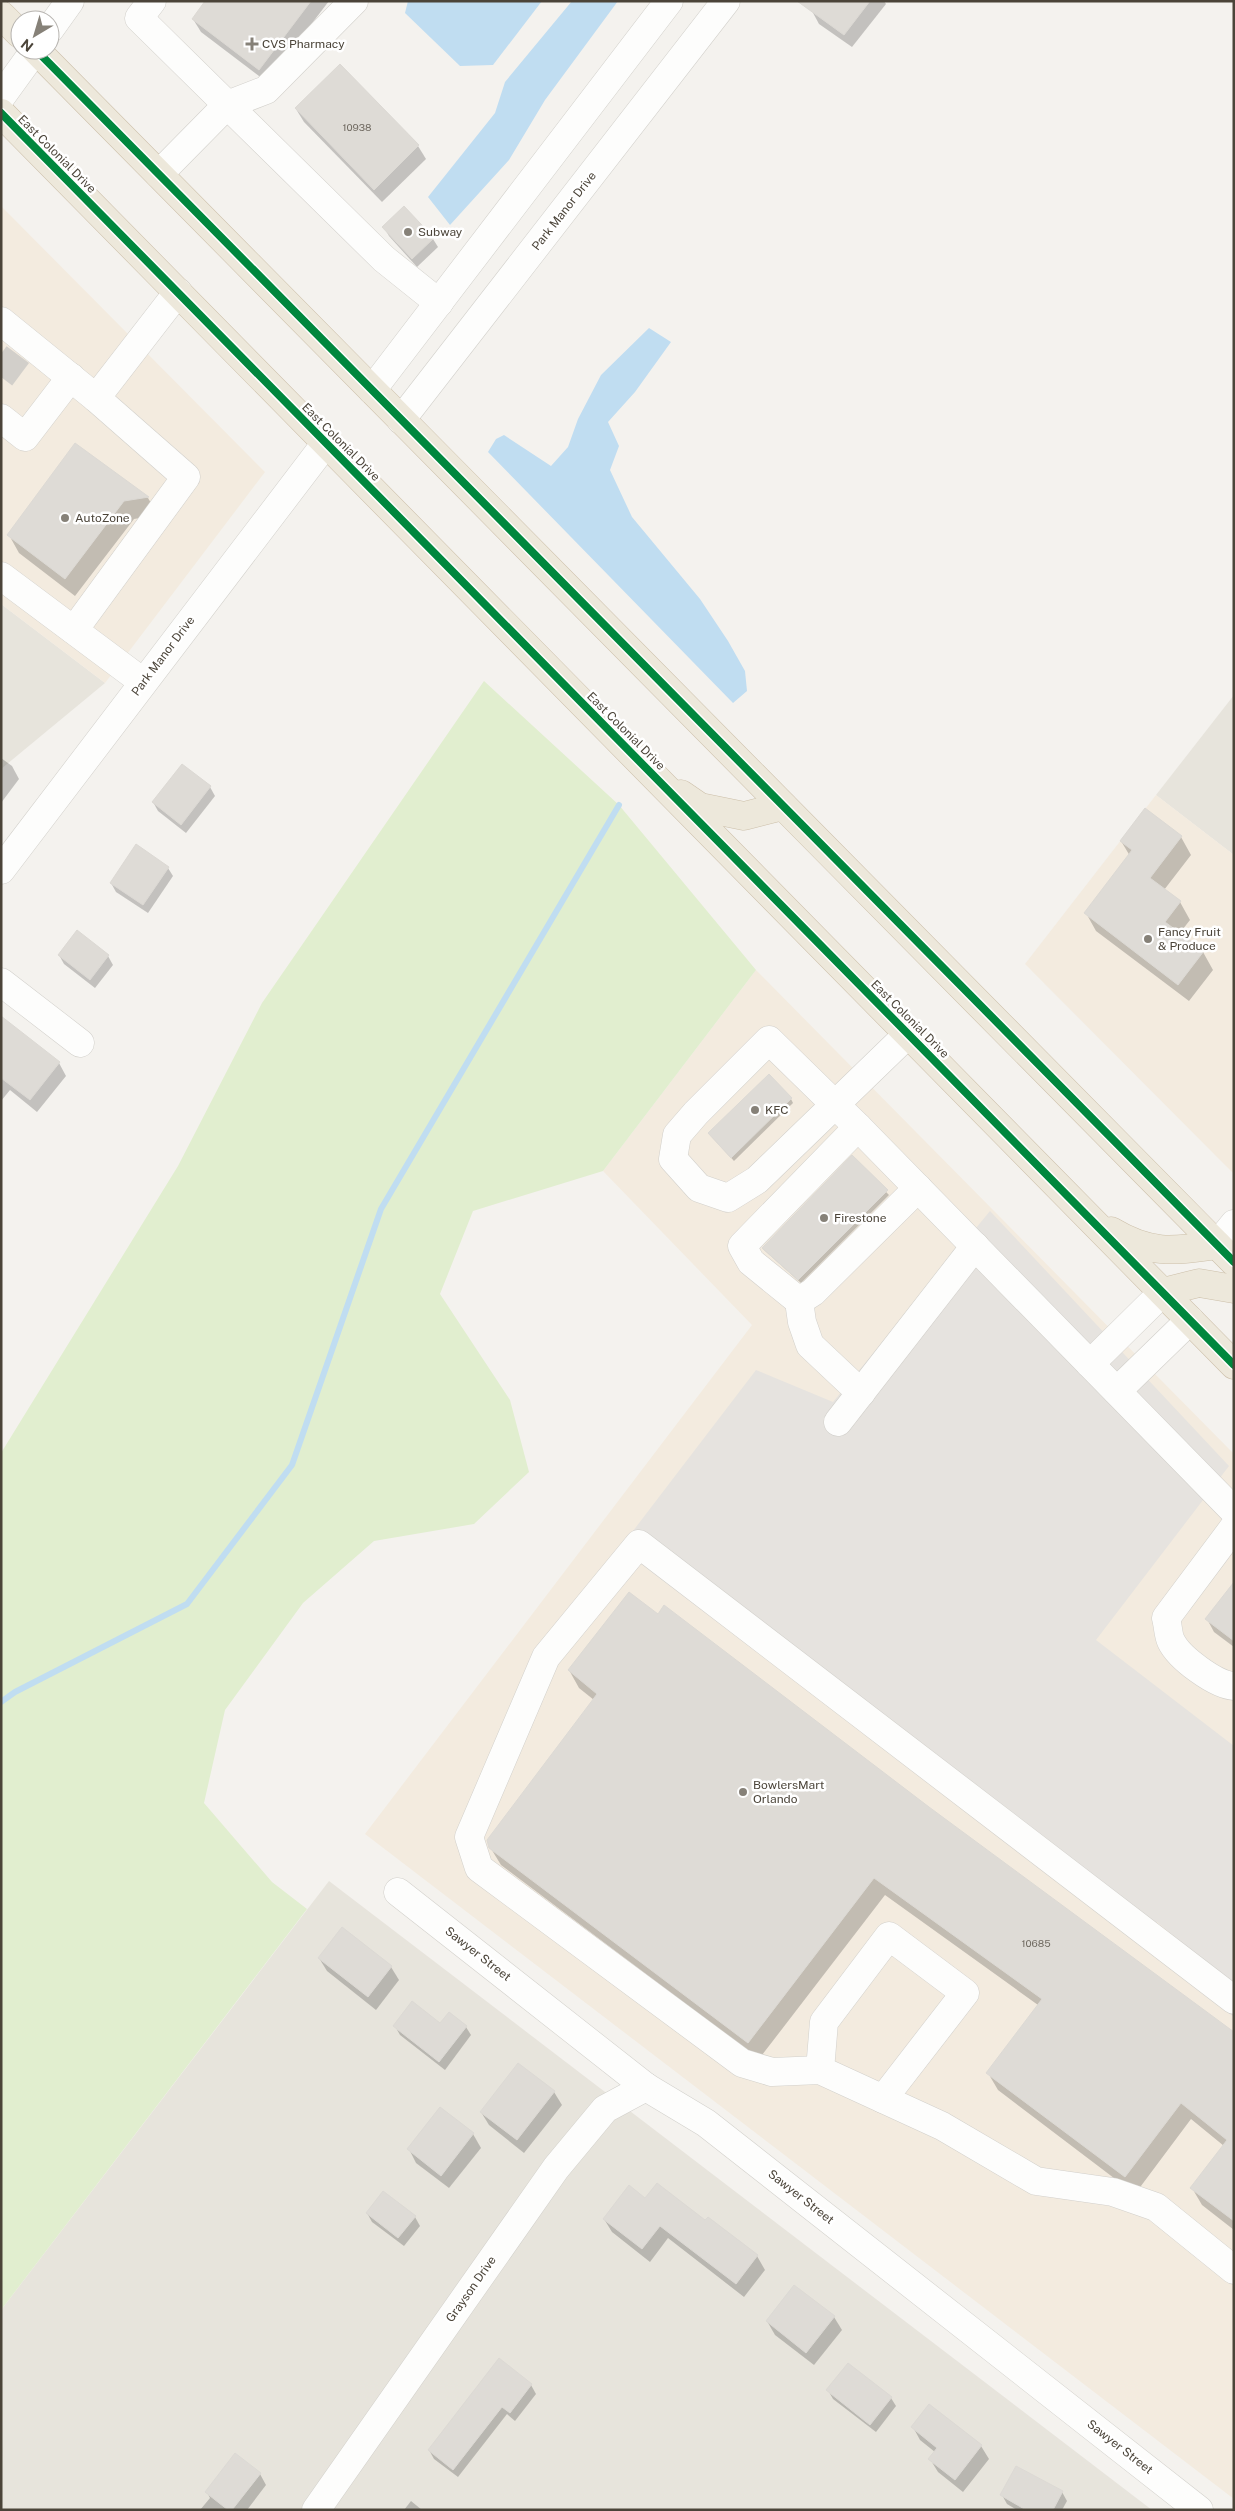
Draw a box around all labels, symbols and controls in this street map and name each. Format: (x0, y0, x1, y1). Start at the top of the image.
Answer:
north arrow (10, 10, 60, 60)
text: N (18, 36, 36, 55)
place label: CVS Pharmacy (262, 37, 345, 51)
marker: CVS Pharmacy (246, 38, 258, 50)
street label: East Colonial Drive (15, 112, 99, 196)
house number: 10938 (342, 121, 372, 133)
street label: Park Manor Drive (529, 169, 599, 253)
place label: Subway (418, 225, 463, 239)
marker: Subway (402, 226, 414, 238)
street label: East Colonial Drive (299, 400, 383, 484)
place label: AutoZone (75, 511, 130, 525)
marker: AutoZone (59, 512, 71, 524)
street label: Park Manor Drive (129, 613, 198, 698)
street label: East Colonial Drive (584, 689, 668, 773)
place label: Fancy Fruit & Produce (1158, 925, 1221, 953)
marker: Fancy Fruit & Produce (1142, 933, 1154, 945)
street label: East Colonial Drive (868, 977, 952, 1061)
place label: KFC (765, 1103, 789, 1117)
marker: KFC (749, 1104, 761, 1116)
place label: Firestone (834, 1211, 887, 1225)
marker: Firestone (818, 1212, 830, 1224)
place label: BowlersMart Orlando (753, 1778, 825, 1806)
marker: BowlersMart Orlando (737, 1786, 749, 1798)
street label: Sawyer Street (442, 1924, 514, 1984)
house number: 10685 (1021, 1937, 1051, 1949)
street label: Sawyer Street (765, 2167, 837, 2227)
street label: Grayson Drive (443, 2253, 499, 2325)
street label: Sawyer Street (1084, 2417, 1156, 2477)

